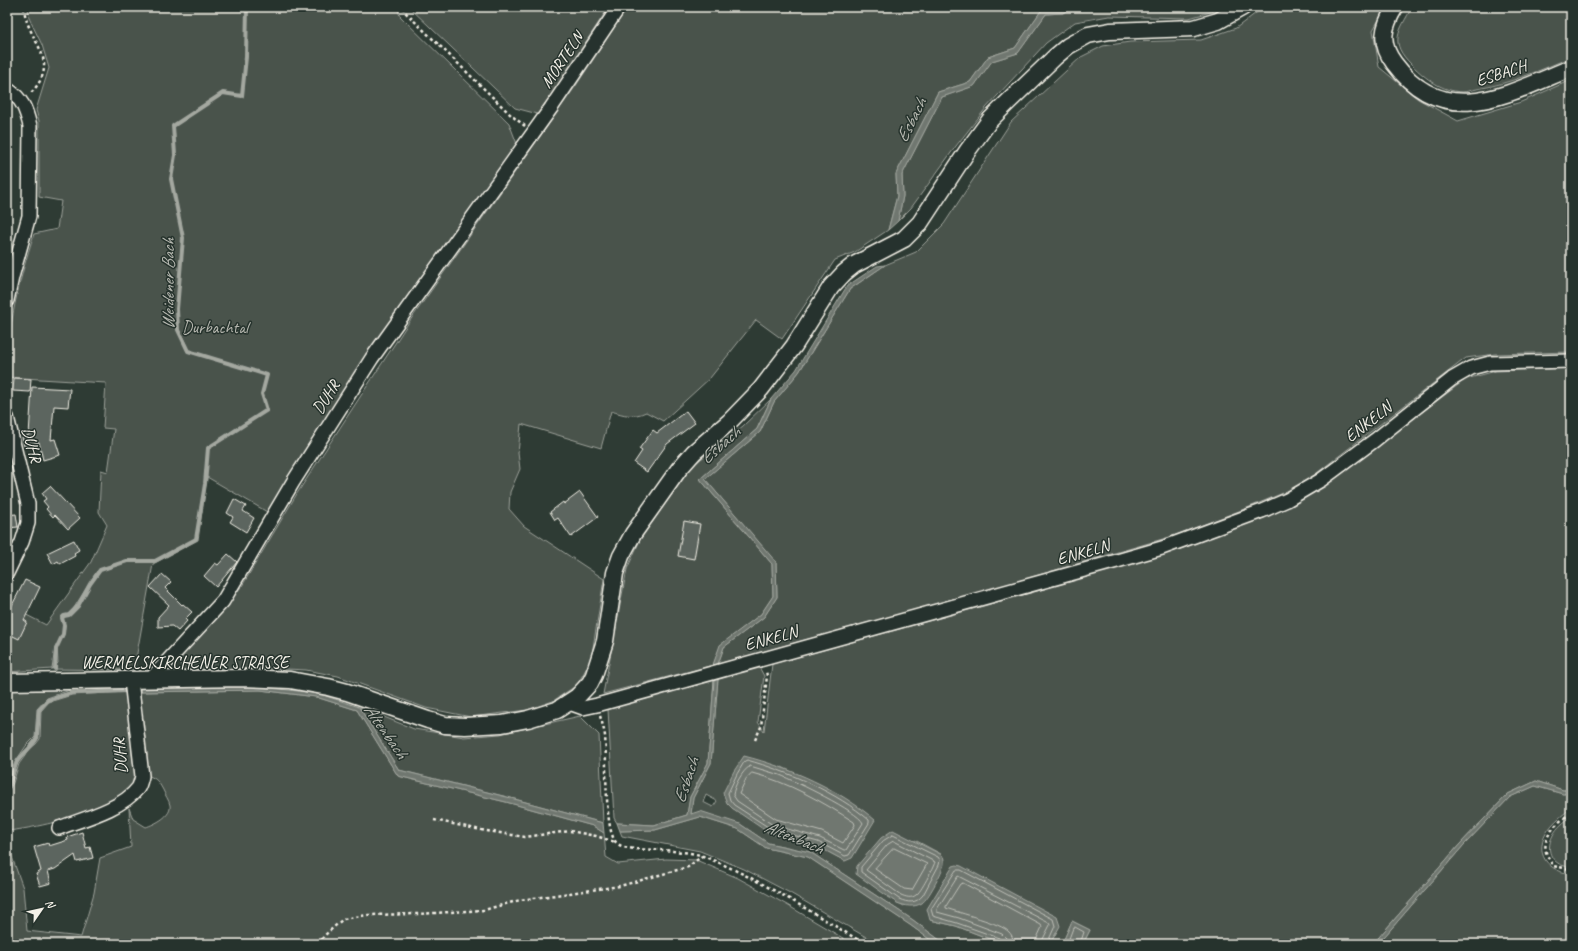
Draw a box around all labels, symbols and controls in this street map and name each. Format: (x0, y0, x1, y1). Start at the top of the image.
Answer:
street label: MORTELN (536, 26, 590, 92)
street label: ESBACH (1473, 54, 1532, 91)
water label: Esbach (891, 93, 932, 146)
water label: Weidener Bach (157, 237, 179, 330)
park label: Durbachtal (182, 317, 251, 338)
street label: DUHR (307, 375, 345, 418)
street label: ENKELN (1340, 395, 1398, 447)
water label: Esbach (695, 420, 746, 469)
street label: DUHR (17, 425, 47, 467)
street label: ENKELN (1054, 534, 1114, 569)
street label: ENKELN (742, 620, 802, 655)
street label: WERMELSKIRCHENER STRASSE (82, 652, 290, 673)
water label: Altenbach (359, 699, 414, 764)
street label: DUHR (108, 736, 132, 775)
water label: Esbach (668, 753, 704, 806)
water label: Altenbach (761, 815, 828, 859)
north arrow (22, 889, 62, 929)
text: N (43, 897, 59, 912)

